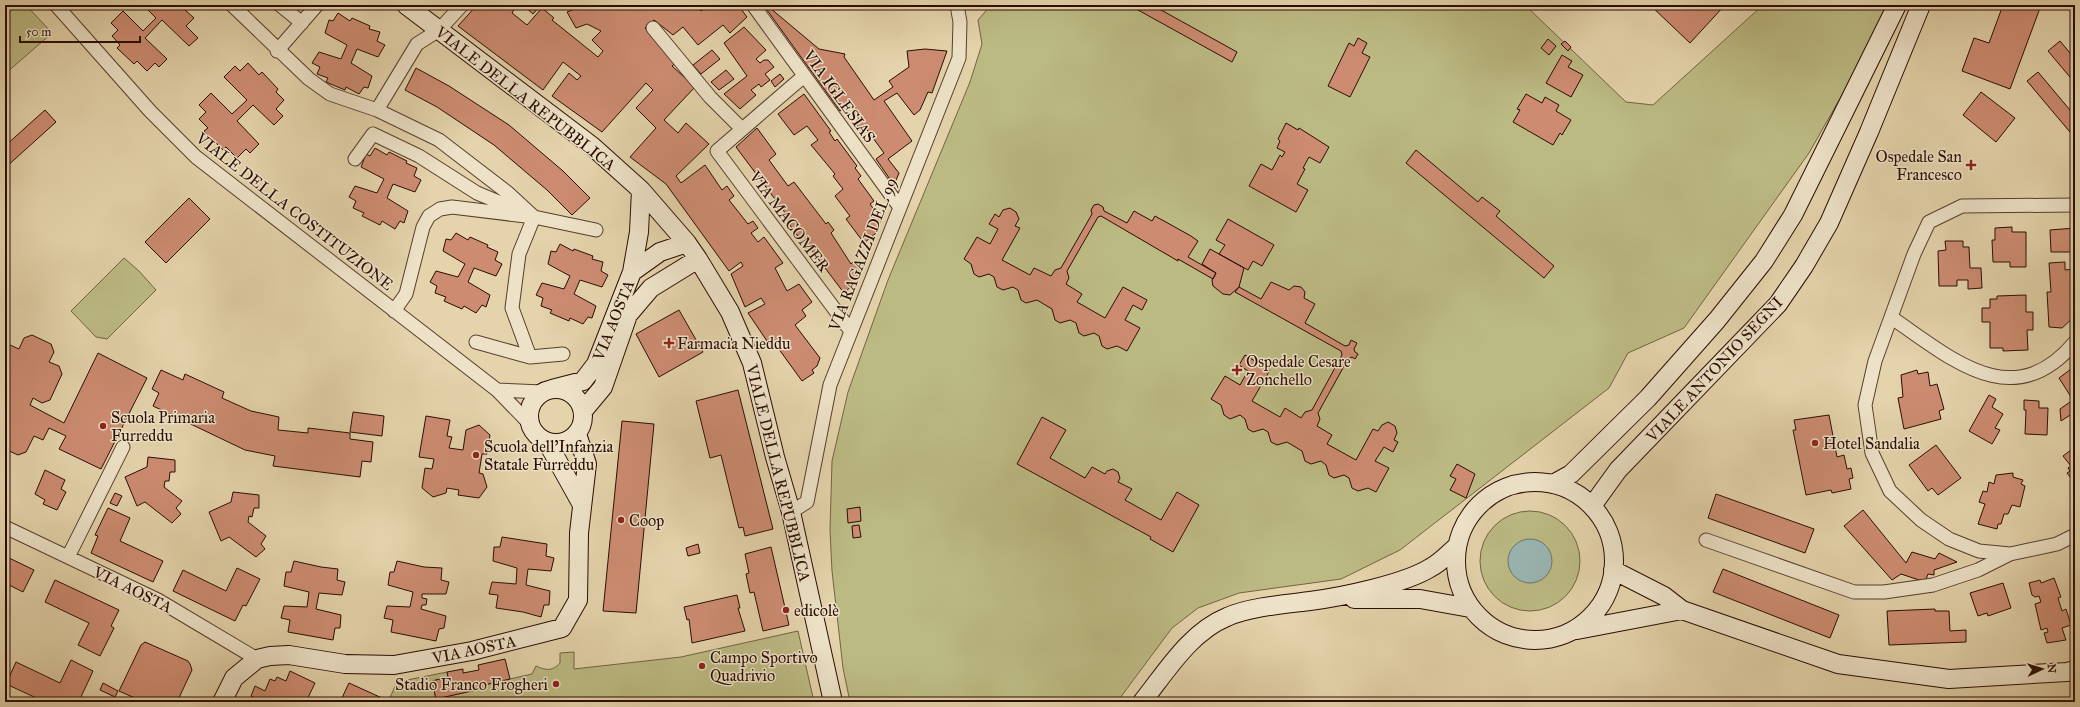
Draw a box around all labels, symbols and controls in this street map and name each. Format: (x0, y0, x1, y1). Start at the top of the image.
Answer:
scale bar (20, 18, 140, 44)
street label: VIALE DELLA REPUBBLICA (431, 22, 620, 175)
text: 50 m (26, 25, 51, 39)
street label: VIA IGLESIAS (799, 45, 880, 146)
street label: VIALE DELLA COSTITUZIONE (191, 128, 397, 294)
place label: Ospedale San Francesco (1876, 147, 1962, 184)
marker: Ospedale San Francesco (1965, 159, 1977, 171)
street label: VIA MACOMER (745, 166, 834, 276)
street label: VIA RAGAZZI DEL 99 (824, 175, 901, 335)
street label: VIA AOSTA (588, 277, 638, 364)
street label: VIALE ANTONIO SEGNI (1641, 293, 1787, 447)
place label: Farmacia Nieddu (677, 334, 791, 353)
marker: Farmacia Nieddu (664, 338, 674, 348)
place label: Ospedale Cesare Zonchello (1246, 352, 1351, 389)
street label: VIALE DELLA REPUBBLICA (742, 362, 815, 584)
marker: Ospedale Cesare Zonchello (1231, 364, 1243, 376)
place label: Scuola Primaria Furreddu (111, 408, 215, 445)
marker: Scuola Primaria Furreddu (98, 421, 108, 431)
place label: Hotel Sandalia (1823, 434, 1920, 453)
place label: Scuola dell'Infanzia Statale Furreddu (484, 437, 614, 474)
marker: Hotel Sandalia (1810, 438, 1820, 448)
marker: Scuola dell'Infanzia Statale Furreddu (471, 450, 481, 460)
place label: Coop (629, 511, 664, 530)
marker: Coop (616, 515, 626, 525)
street label: VIA AOSTA (89, 562, 176, 617)
place label: edicolè (794, 601, 839, 620)
marker: edicolè (781, 605, 791, 615)
street label: VIA AOSTA (429, 631, 518, 668)
place label: Campo Sportivo Quadrivio (710, 648, 818, 685)
north arrow (2022, 649, 2062, 689)
marker: Campo Sportivo Quadrivio (697, 661, 707, 671)
text: N (2045, 663, 2058, 674)
place label: Stadio Franco Frogheri (395, 675, 549, 695)
marker: Stadio Franco Frogheri (551, 679, 561, 689)

